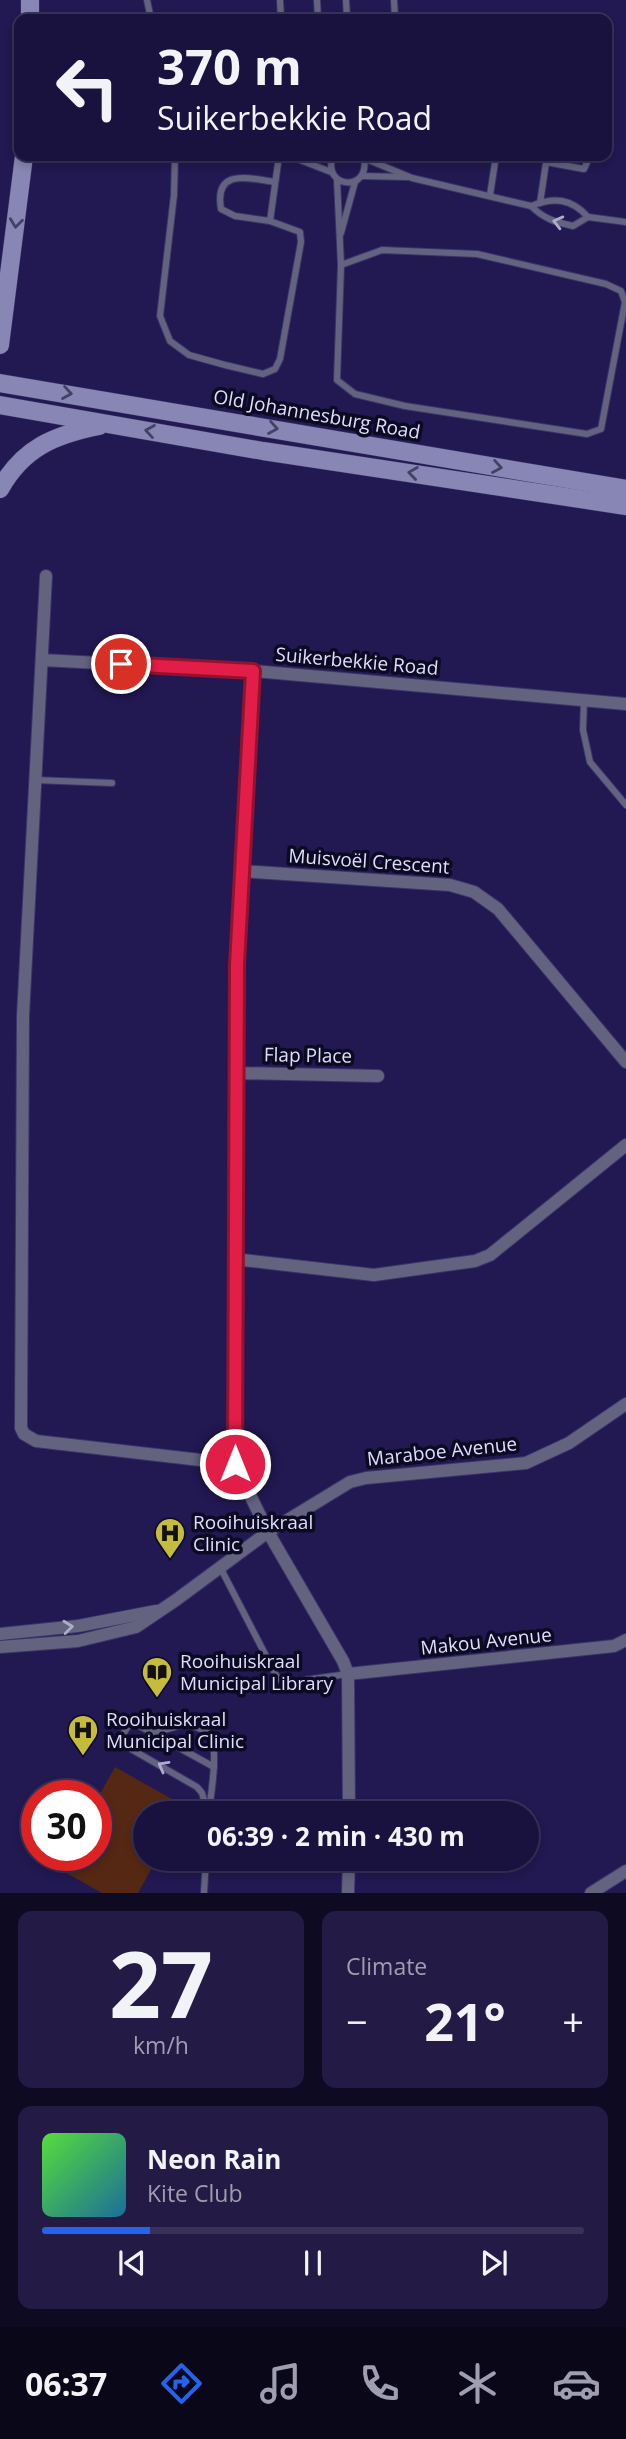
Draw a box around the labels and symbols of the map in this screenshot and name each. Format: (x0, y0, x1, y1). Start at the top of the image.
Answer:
one-way arrow (552, 216, 564, 230)
one-way arrow (8, 218, 23, 229)
street label: Old Johannesburg Road (212, 383, 422, 445)
one-way arrow (62, 386, 73, 401)
one-way arrow (267, 420, 279, 435)
one-way arrow (145, 424, 156, 439)
one-way arrow (491, 459, 503, 474)
one-way arrow (407, 466, 419, 481)
pin (91, 634, 151, 694)
street label: Suikerbekkie Road (275, 641, 439, 681)
street label: Muisvoël Crescent (288, 842, 451, 880)
street label: Flap Place (264, 1041, 352, 1069)
position arrow (198, 1427, 272, 1501)
street label: Maraboe Avenue (366, 1430, 518, 1472)
place label: Rooihuiskraal Clinic (193, 1509, 313, 1557)
hospital icon: Rooihuiskraal Clinic (153, 1516, 187, 1560)
one-way arrow (63, 1620, 74, 1635)
street label: Makou Avenue (419, 1621, 553, 1661)
place label: Rooihuiskraal Municipal Library (180, 1648, 333, 1696)
library icon: Rooihuiskraal Municipal Library (140, 1655, 174, 1699)
place label: Rooihuiskraal Municipal Clinic (106, 1706, 244, 1754)
hospital icon: Rooihuiskraal Municipal Clinic (66, 1713, 100, 1757)
one-way arrow (158, 1761, 170, 1775)
speed limit sign: 30 (21, 1780, 112, 1871)

